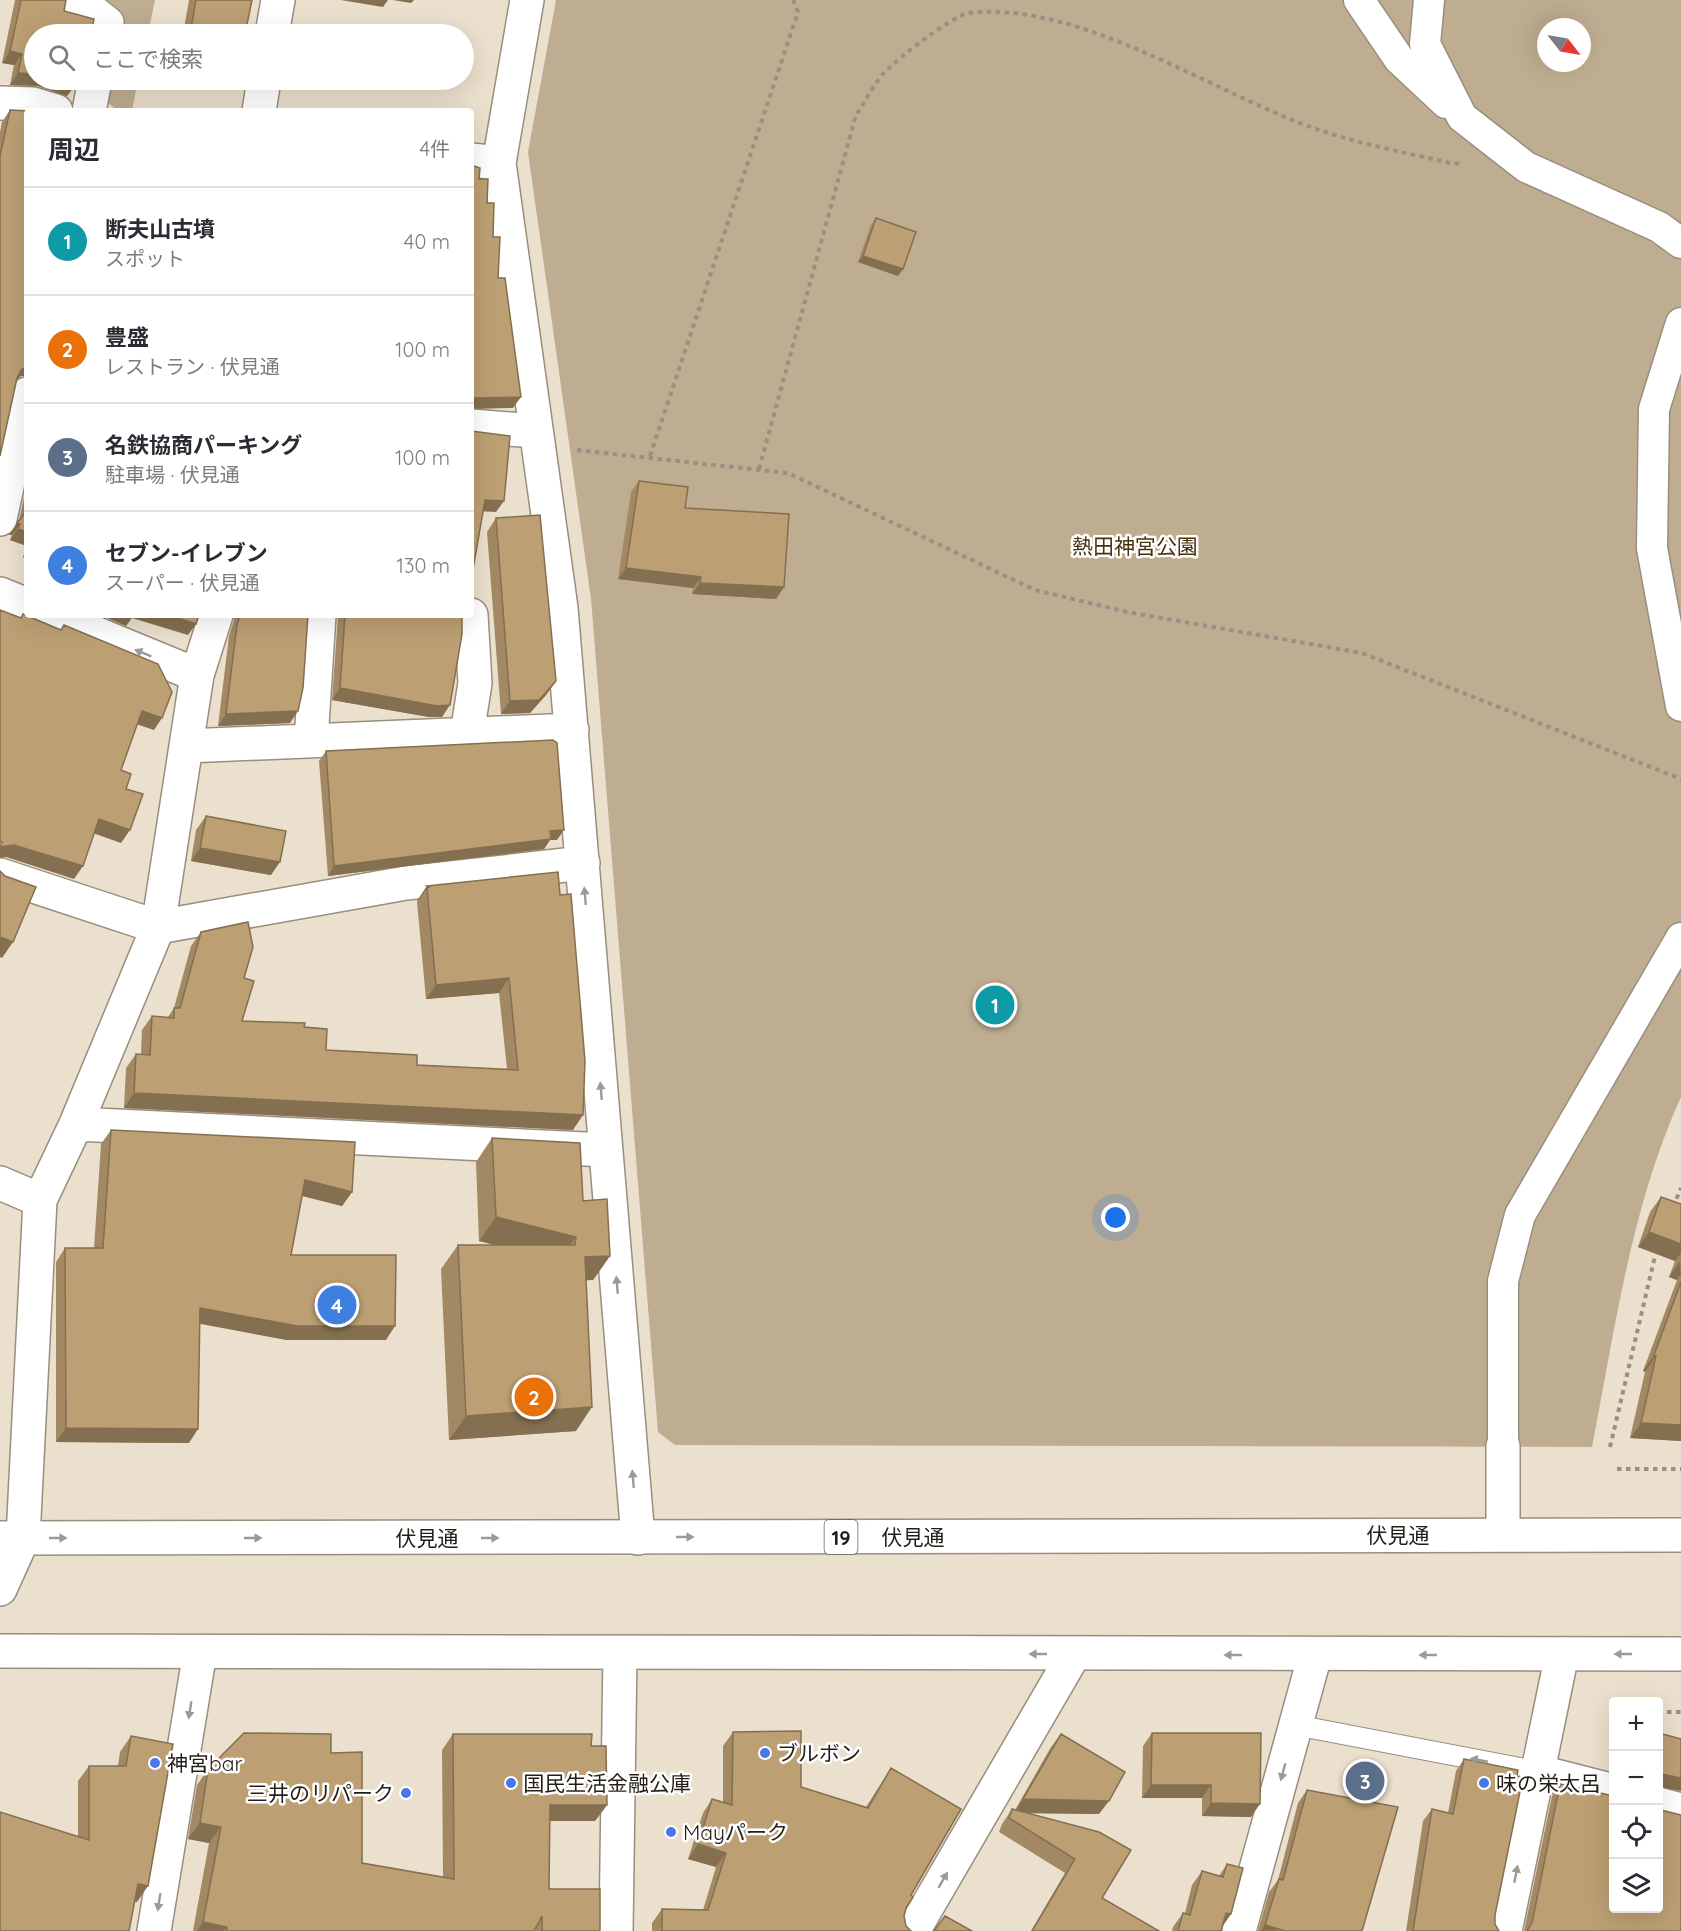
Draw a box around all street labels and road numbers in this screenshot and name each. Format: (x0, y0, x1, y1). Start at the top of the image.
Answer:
road number: 19 (824, 1520, 858, 1554)
street label: 伏見通 (1367, 1522, 1430, 1548)
street label: 伏見通 (882, 1524, 945, 1550)
street label: 伏見通 (396, 1525, 459, 1551)

